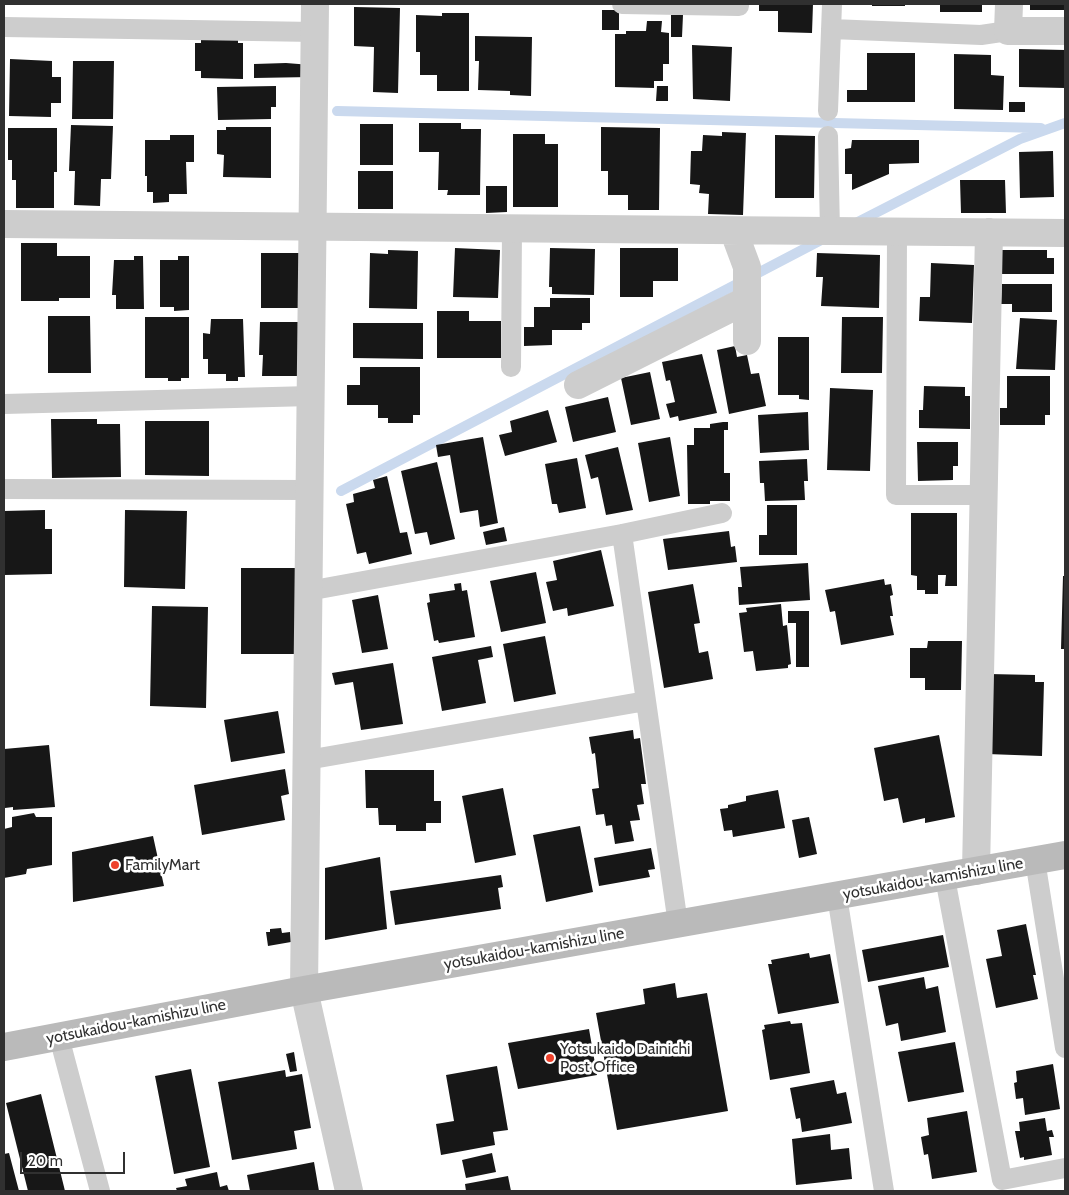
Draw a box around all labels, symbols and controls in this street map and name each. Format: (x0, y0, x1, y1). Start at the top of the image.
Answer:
street label: yotsukaidou-kamishizu line (841, 854, 1025, 904)
place label: FamilyMart (125, 855, 200, 875)
marker: FamilyMart (109, 859, 121, 871)
street label: yotsukaidou-kamishizu line (442, 924, 626, 974)
street label: yotsukaidou-kamishizu line (44, 995, 228, 1049)
place label: Yotsukaido Dainichi Post Office (560, 1039, 690, 1077)
marker: Yotsukaido Dainichi Post Office (544, 1052, 556, 1064)
scale bar (22, 1142, 128, 1174)
text: 20 m (28, 1152, 63, 1170)

